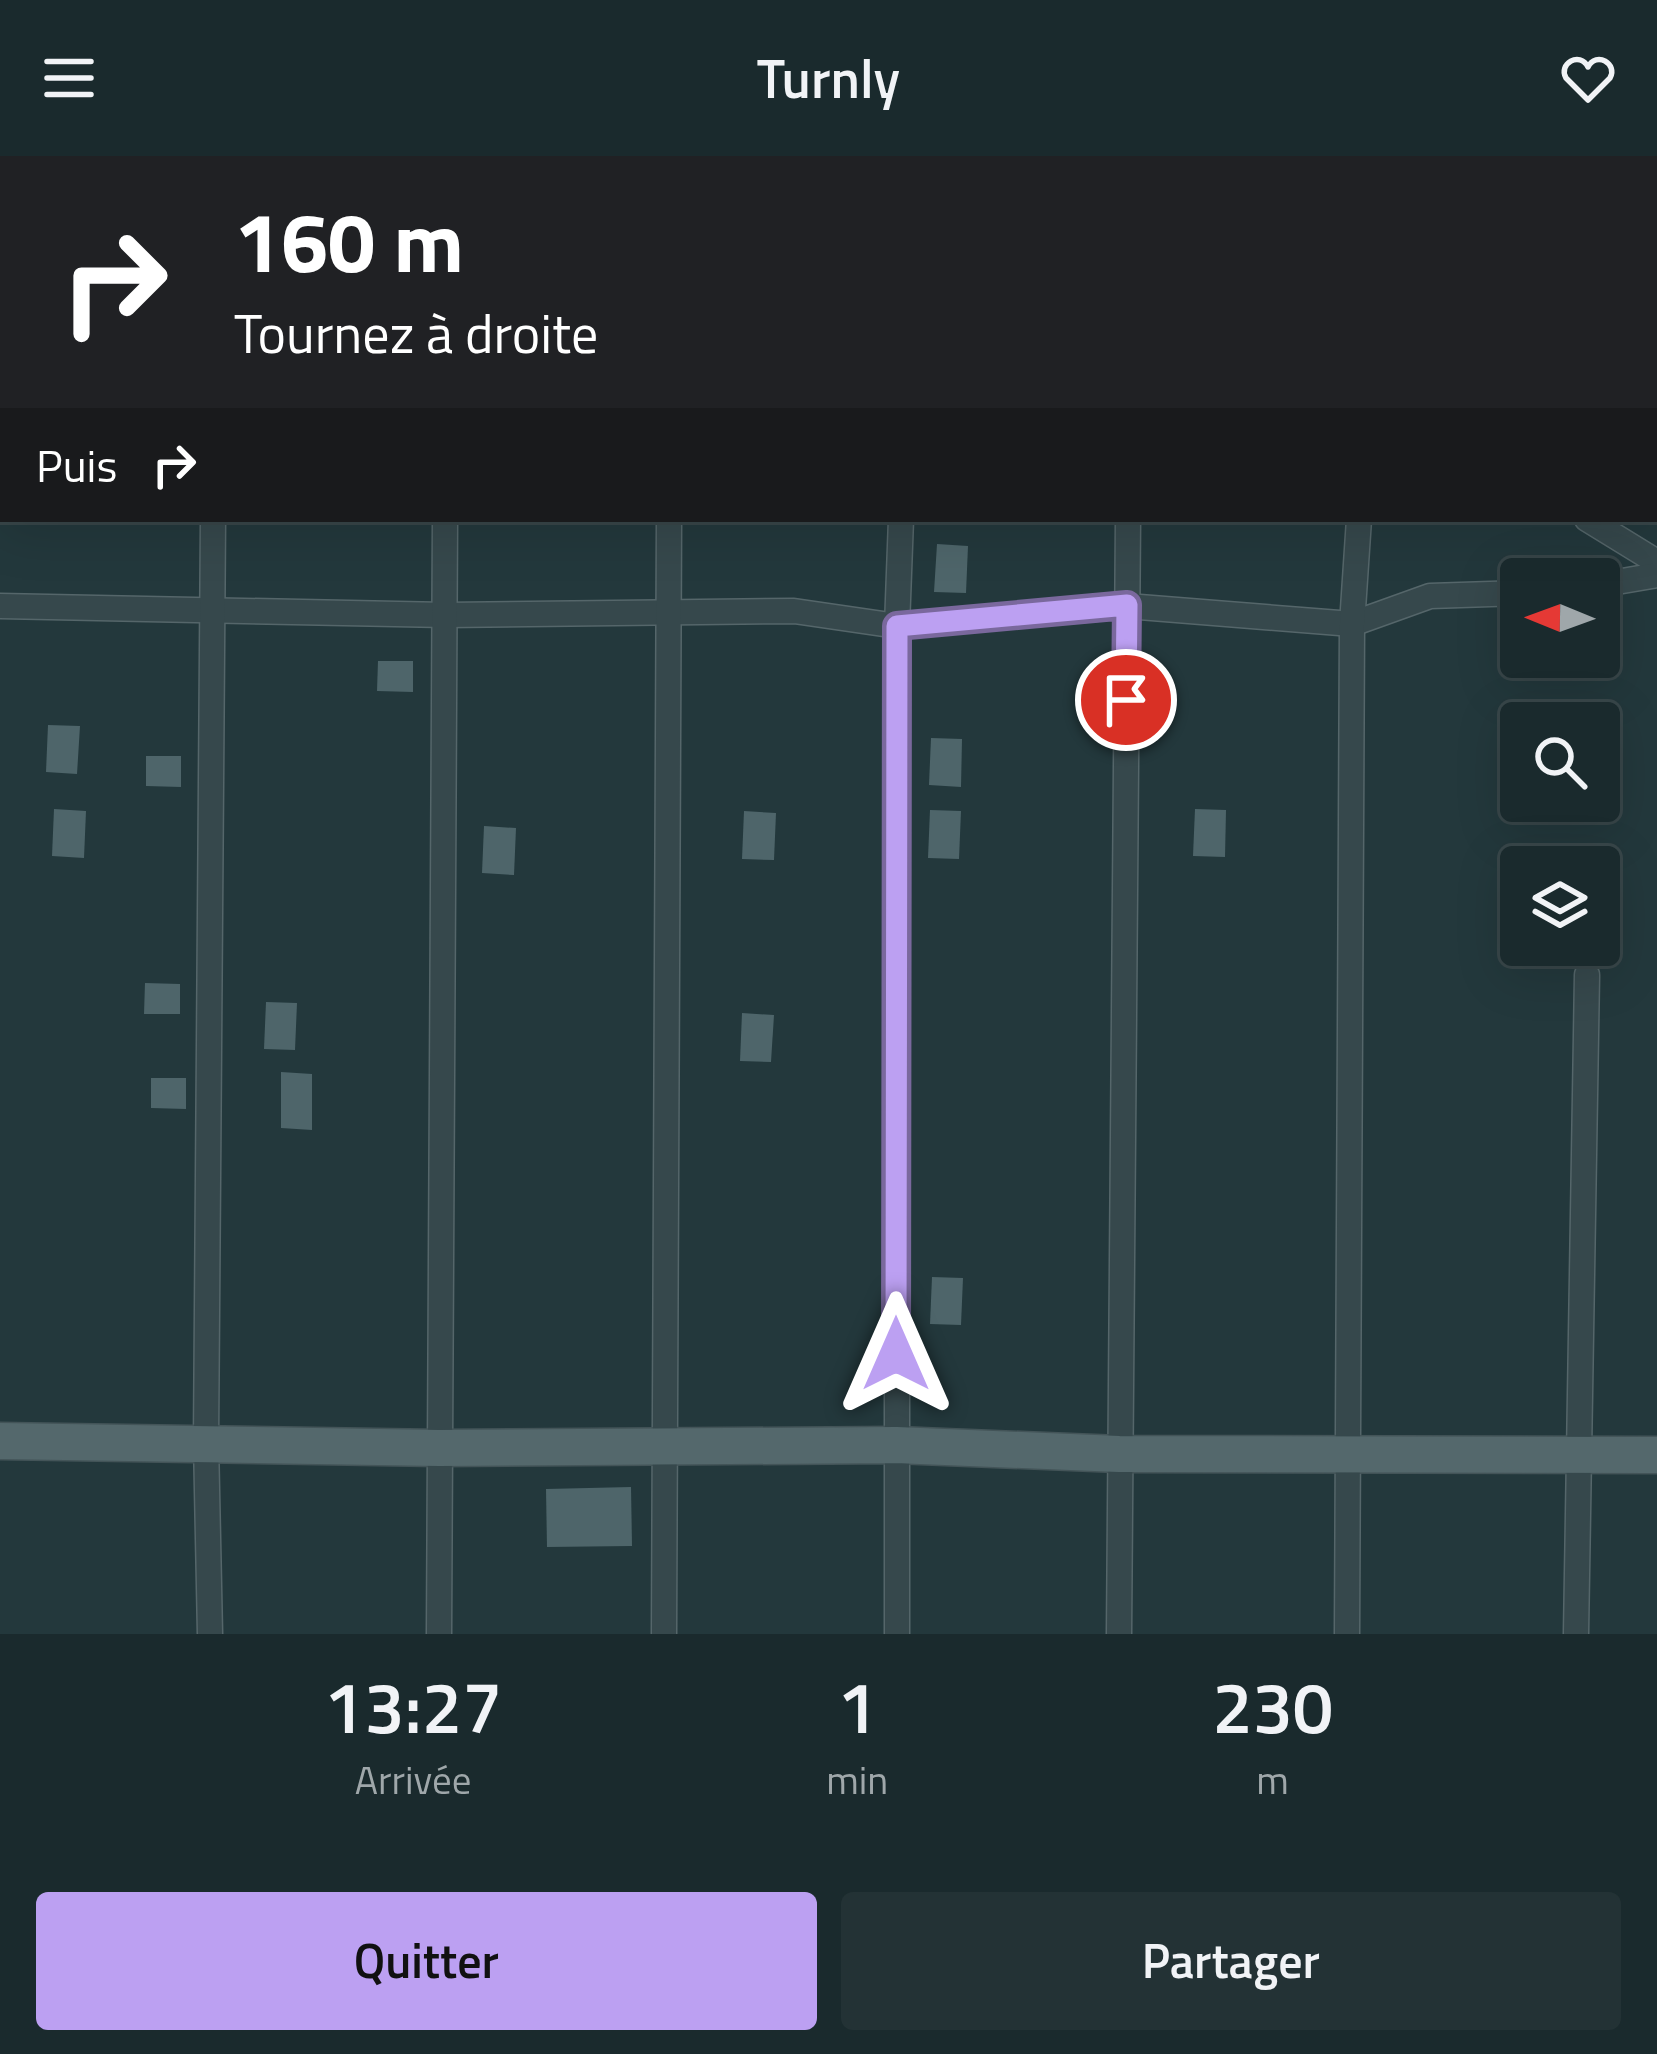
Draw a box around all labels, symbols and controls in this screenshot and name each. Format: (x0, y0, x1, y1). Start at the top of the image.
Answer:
text: Turnly (757, 37, 900, 119)
icon: menu (36, 45, 102, 111)
icon: heart (1555, 45, 1621, 111)
text: 160 m (234, 177, 464, 305)
icon: right (36, 204, 192, 360)
text: Tournez à droite (234, 292, 598, 374)
text: Puis (36, 431, 117, 499)
icon: right (141, 432, 207, 498)
north arrow (1500, 558, 1620, 678)
map controls (1500, 558, 1620, 966)
pin (1075, 649, 1177, 751)
icon: arrive (1093, 667, 1159, 733)
button: search (1500, 702, 1620, 822)
button: layers (1500, 846, 1620, 966)
position arrow (833, 1291, 959, 1417)
text: 13:27 (324, 1651, 502, 1761)
text: 1 (837, 1651, 877, 1761)
text: 230 (1212, 1651, 1333, 1761)
text: Arrivée (355, 1750, 471, 1809)
text: min (826, 1750, 888, 1809)
text: m (1256, 1750, 1289, 1809)
button: Quitter (36, 1892, 817, 2030)
button: Partager (841, 1892, 1621, 2030)

